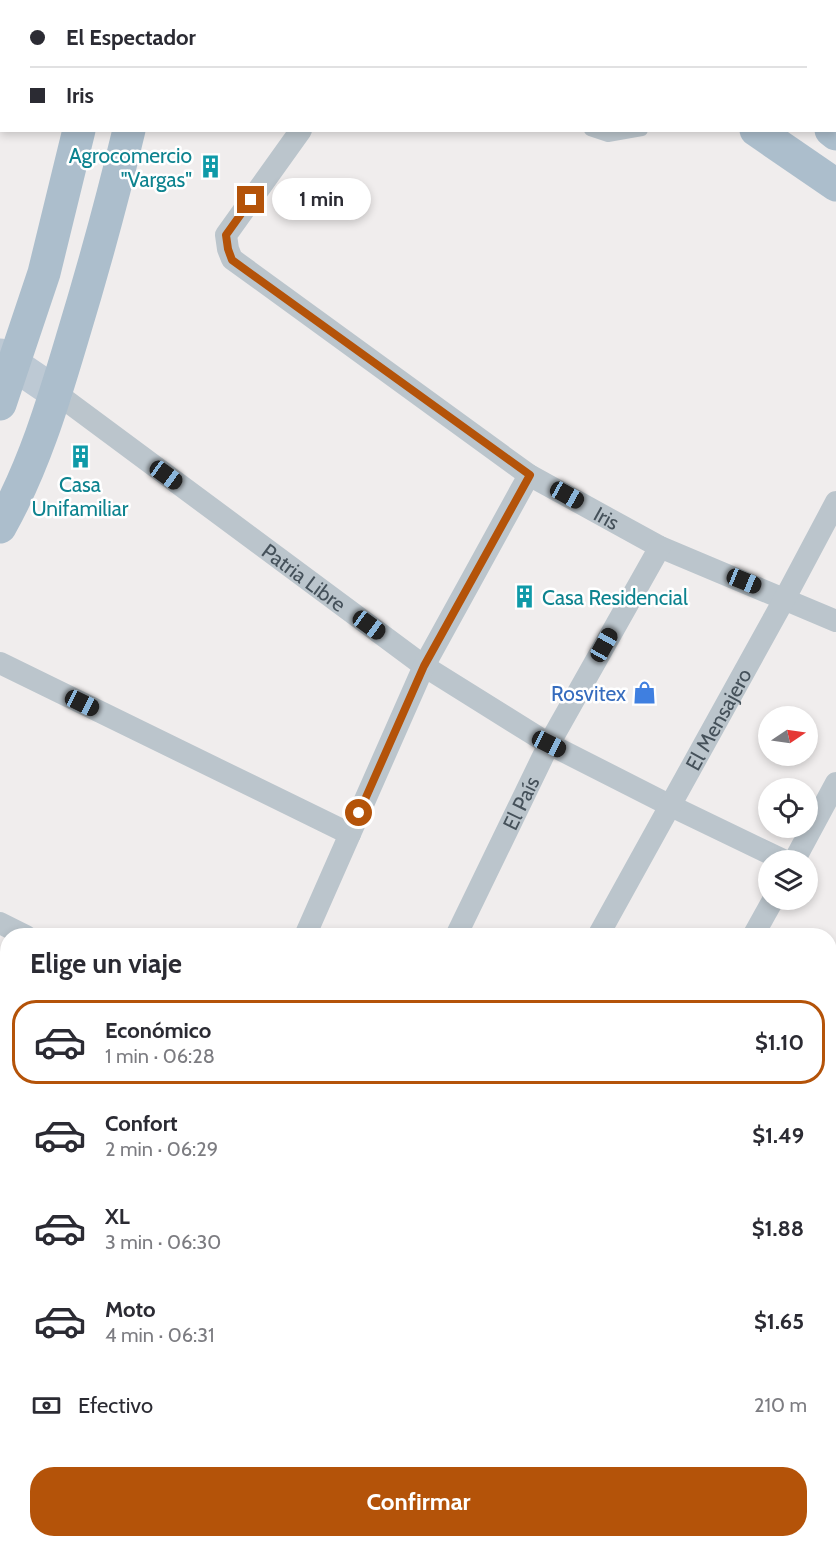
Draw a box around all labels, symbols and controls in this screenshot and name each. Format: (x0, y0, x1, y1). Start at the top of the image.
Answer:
text: El Espectador (66, 24, 196, 51)
text: Iris (66, 82, 94, 109)
place label: Agrocomercio "Vargas" (69, 143, 192, 192)
building icon: Agrocomercio "Vargas" (197, 154, 223, 180)
callout: 1 min (272, 179, 371, 221)
route end (237, 186, 264, 213)
text: 1 min (299, 187, 344, 211)
building icon: Casa Unifamiliar (67, 443, 93, 469)
car (146, 457, 186, 493)
place label: Casa Unifamiliar (32, 472, 129, 521)
car (547, 478, 587, 512)
street label: Iris (590, 501, 624, 535)
street label: Patria Libre (257, 538, 351, 617)
car (724, 566, 764, 596)
building icon: Casa Residencial (511, 584, 537, 610)
place label: Casa Residencial (542, 585, 688, 610)
car (349, 607, 389, 643)
car (587, 625, 621, 665)
street label: El Mensajero (680, 664, 756, 774)
shop icon: Rosvitex (631, 680, 657, 706)
place label: Rosvitex (551, 681, 626, 706)
car (62, 687, 102, 719)
north arrow (758, 706, 818, 766)
map controls (758, 706, 818, 910)
car (529, 728, 569, 760)
street label: El País (497, 772, 544, 834)
button: locate (758, 778, 818, 838)
route start (345, 799, 372, 826)
button: layers (758, 850, 818, 910)
text: Elige un viaje (30, 947, 182, 980)
icon: car (33, 1015, 87, 1069)
text: Económico (105, 1017, 211, 1044)
text: $1.10 (755, 1029, 804, 1056)
text: 1 min · 06:28 (105, 1044, 215, 1068)
icon: car (33, 1108, 87, 1162)
text: Confort (105, 1110, 178, 1137)
text: $1.49 (752, 1122, 804, 1149)
text: 2 min · 06:29 (105, 1137, 218, 1161)
icon: car (33, 1201, 87, 1255)
text: XL (105, 1203, 130, 1230)
text: $1.88 (752, 1215, 804, 1242)
text: 3 min · 06:30 (105, 1230, 221, 1254)
icon: car (33, 1294, 87, 1348)
text: Moto (105, 1296, 156, 1323)
text: $1.65 (754, 1308, 804, 1335)
text: 4 min · 06:31 (105, 1323, 215, 1347)
icon: cash (30, 1389, 63, 1422)
text: Efectivo (78, 1392, 153, 1419)
text: 210 m (754, 1393, 807, 1417)
button: Confirmar (30, 1467, 807, 1536)

